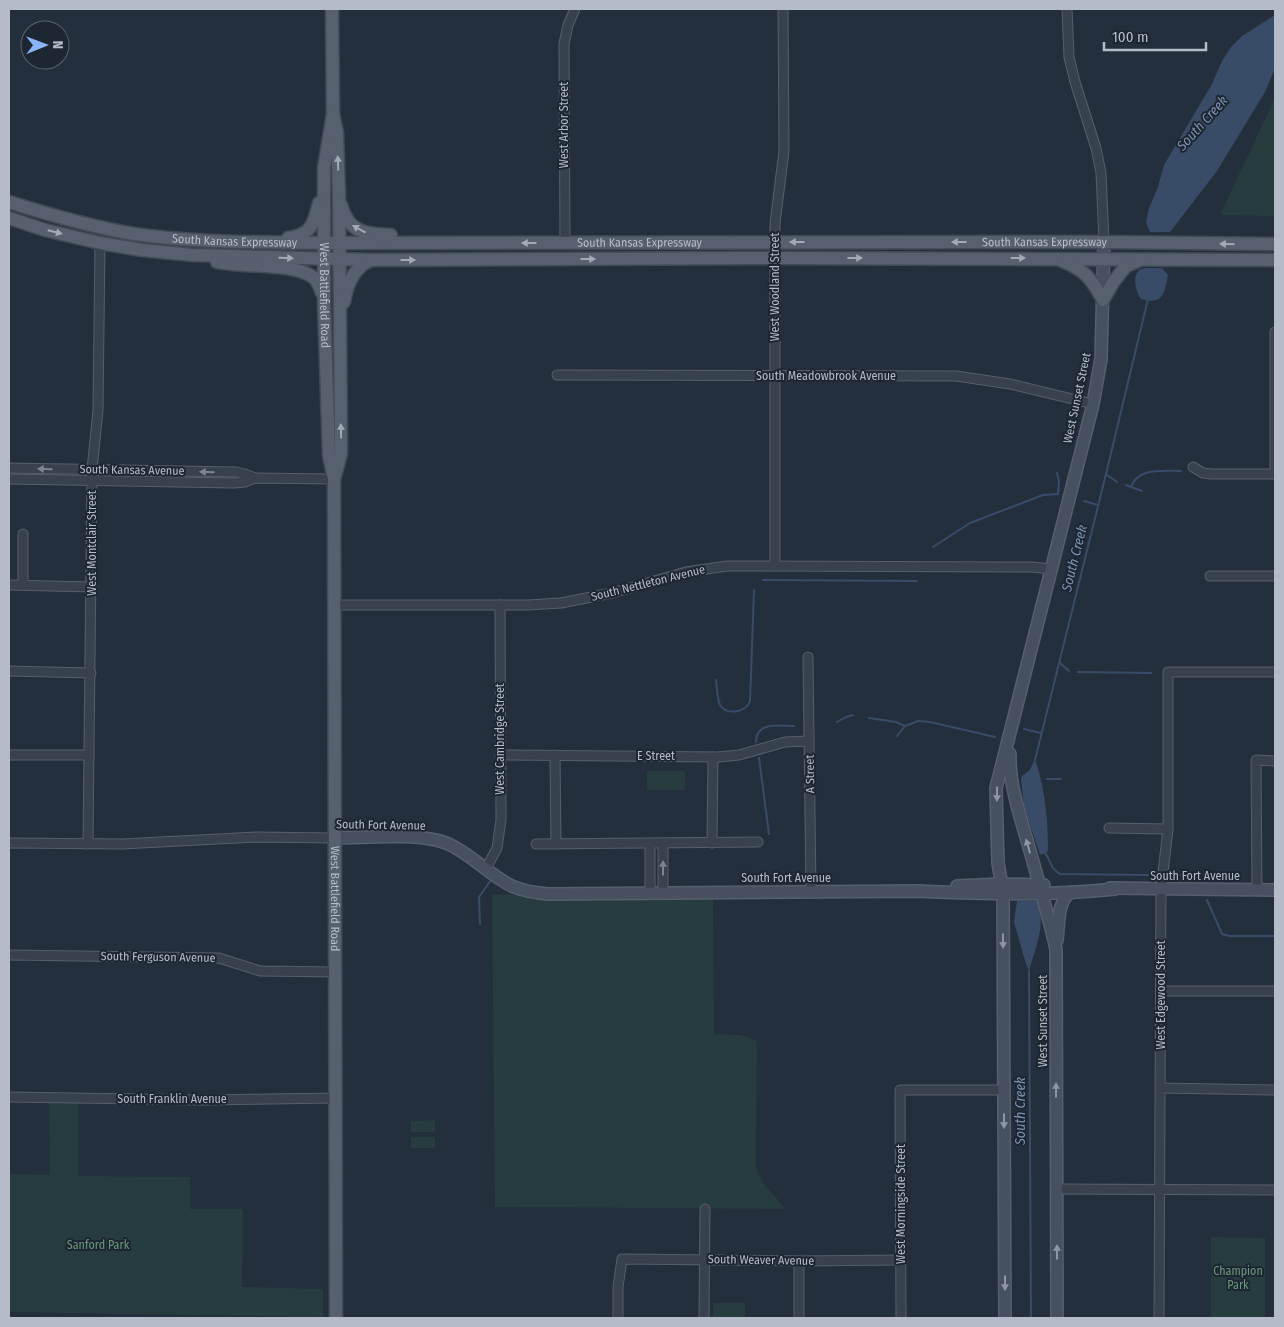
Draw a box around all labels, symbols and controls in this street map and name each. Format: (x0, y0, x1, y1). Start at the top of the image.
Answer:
north arrow (20, 20, 70, 70)
scale bar (1104, 20, 1206, 52)
text: 100 m (1112, 28, 1149, 46)
text: N (49, 40, 66, 49)
street label: West Arbor Street (557, 82, 571, 168)
water label: South Creek (1173, 92, 1231, 155)
one-way arrow (333, 155, 341, 171)
one-way arrow (351, 225, 366, 233)
one-way arrow (48, 228, 63, 236)
street label: South Kansas Expressway (172, 231, 298, 250)
street label: West Woodland Street (768, 233, 782, 341)
street label: South Kansas Expressway (982, 235, 1108, 249)
street label: South Kansas Expressway (577, 236, 703, 250)
one-way arrow (788, 238, 804, 246)
one-way arrow (951, 238, 967, 246)
one-way arrow (521, 239, 537, 247)
one-way arrow (1218, 240, 1234, 248)
street label: West Battlefield Road (317, 243, 332, 348)
one-way arrow (278, 254, 294, 262)
one-way arrow (847, 254, 863, 262)
one-way arrow (1010, 254, 1026, 262)
one-way arrow (400, 255, 416, 263)
one-way arrow (580, 255, 596, 263)
street label: West Sunset Street (1061, 351, 1093, 445)
street label: South Meadowbrook Avenue (756, 369, 896, 383)
one-way arrow (337, 423, 345, 439)
street label: South Kansas Avenue (79, 462, 185, 478)
one-way arrow (36, 465, 52, 473)
one-way arrow (199, 468, 215, 476)
street label: West Montclair Street (85, 490, 99, 596)
water label: South Creek (1058, 523, 1091, 594)
street label: South Nettleton Avenue (590, 562, 706, 604)
street label: West Cambridge Street (493, 683, 507, 795)
street label: E Street (637, 749, 675, 763)
street label: A Street (803, 754, 817, 793)
one-way arrow (992, 786, 1000, 802)
street label: South Fort Avenue (336, 817, 426, 833)
one-way arrow (1024, 838, 1032, 853)
street label: West Battlefield Road (328, 846, 342, 951)
one-way arrow (659, 859, 667, 875)
street label: South Fort Avenue (1150, 869, 1240, 883)
street label: South Fort Avenue (741, 871, 831, 885)
one-way arrow (999, 933, 1007, 949)
street label: West Edgewood Street (1154, 940, 1168, 1050)
street label: South Ferguson Avenue (100, 949, 216, 965)
street label: West Sunset Street (1036, 975, 1050, 1067)
water label: South Creek (1012, 1077, 1029, 1146)
one-way arrow (1052, 1081, 1060, 1097)
street label: South Franklin Avenue (117, 1092, 227, 1106)
one-way arrow (1000, 1113, 1008, 1129)
street label: West Morningside Street (894, 1144, 908, 1264)
park label: Sanford Park (67, 1238, 130, 1252)
one-way arrow (1053, 1244, 1061, 1260)
street label: South Weaver Avenue (708, 1252, 814, 1268)
park label: Champion Park (1213, 1264, 1263, 1292)
one-way arrow (1001, 1276, 1009, 1292)

